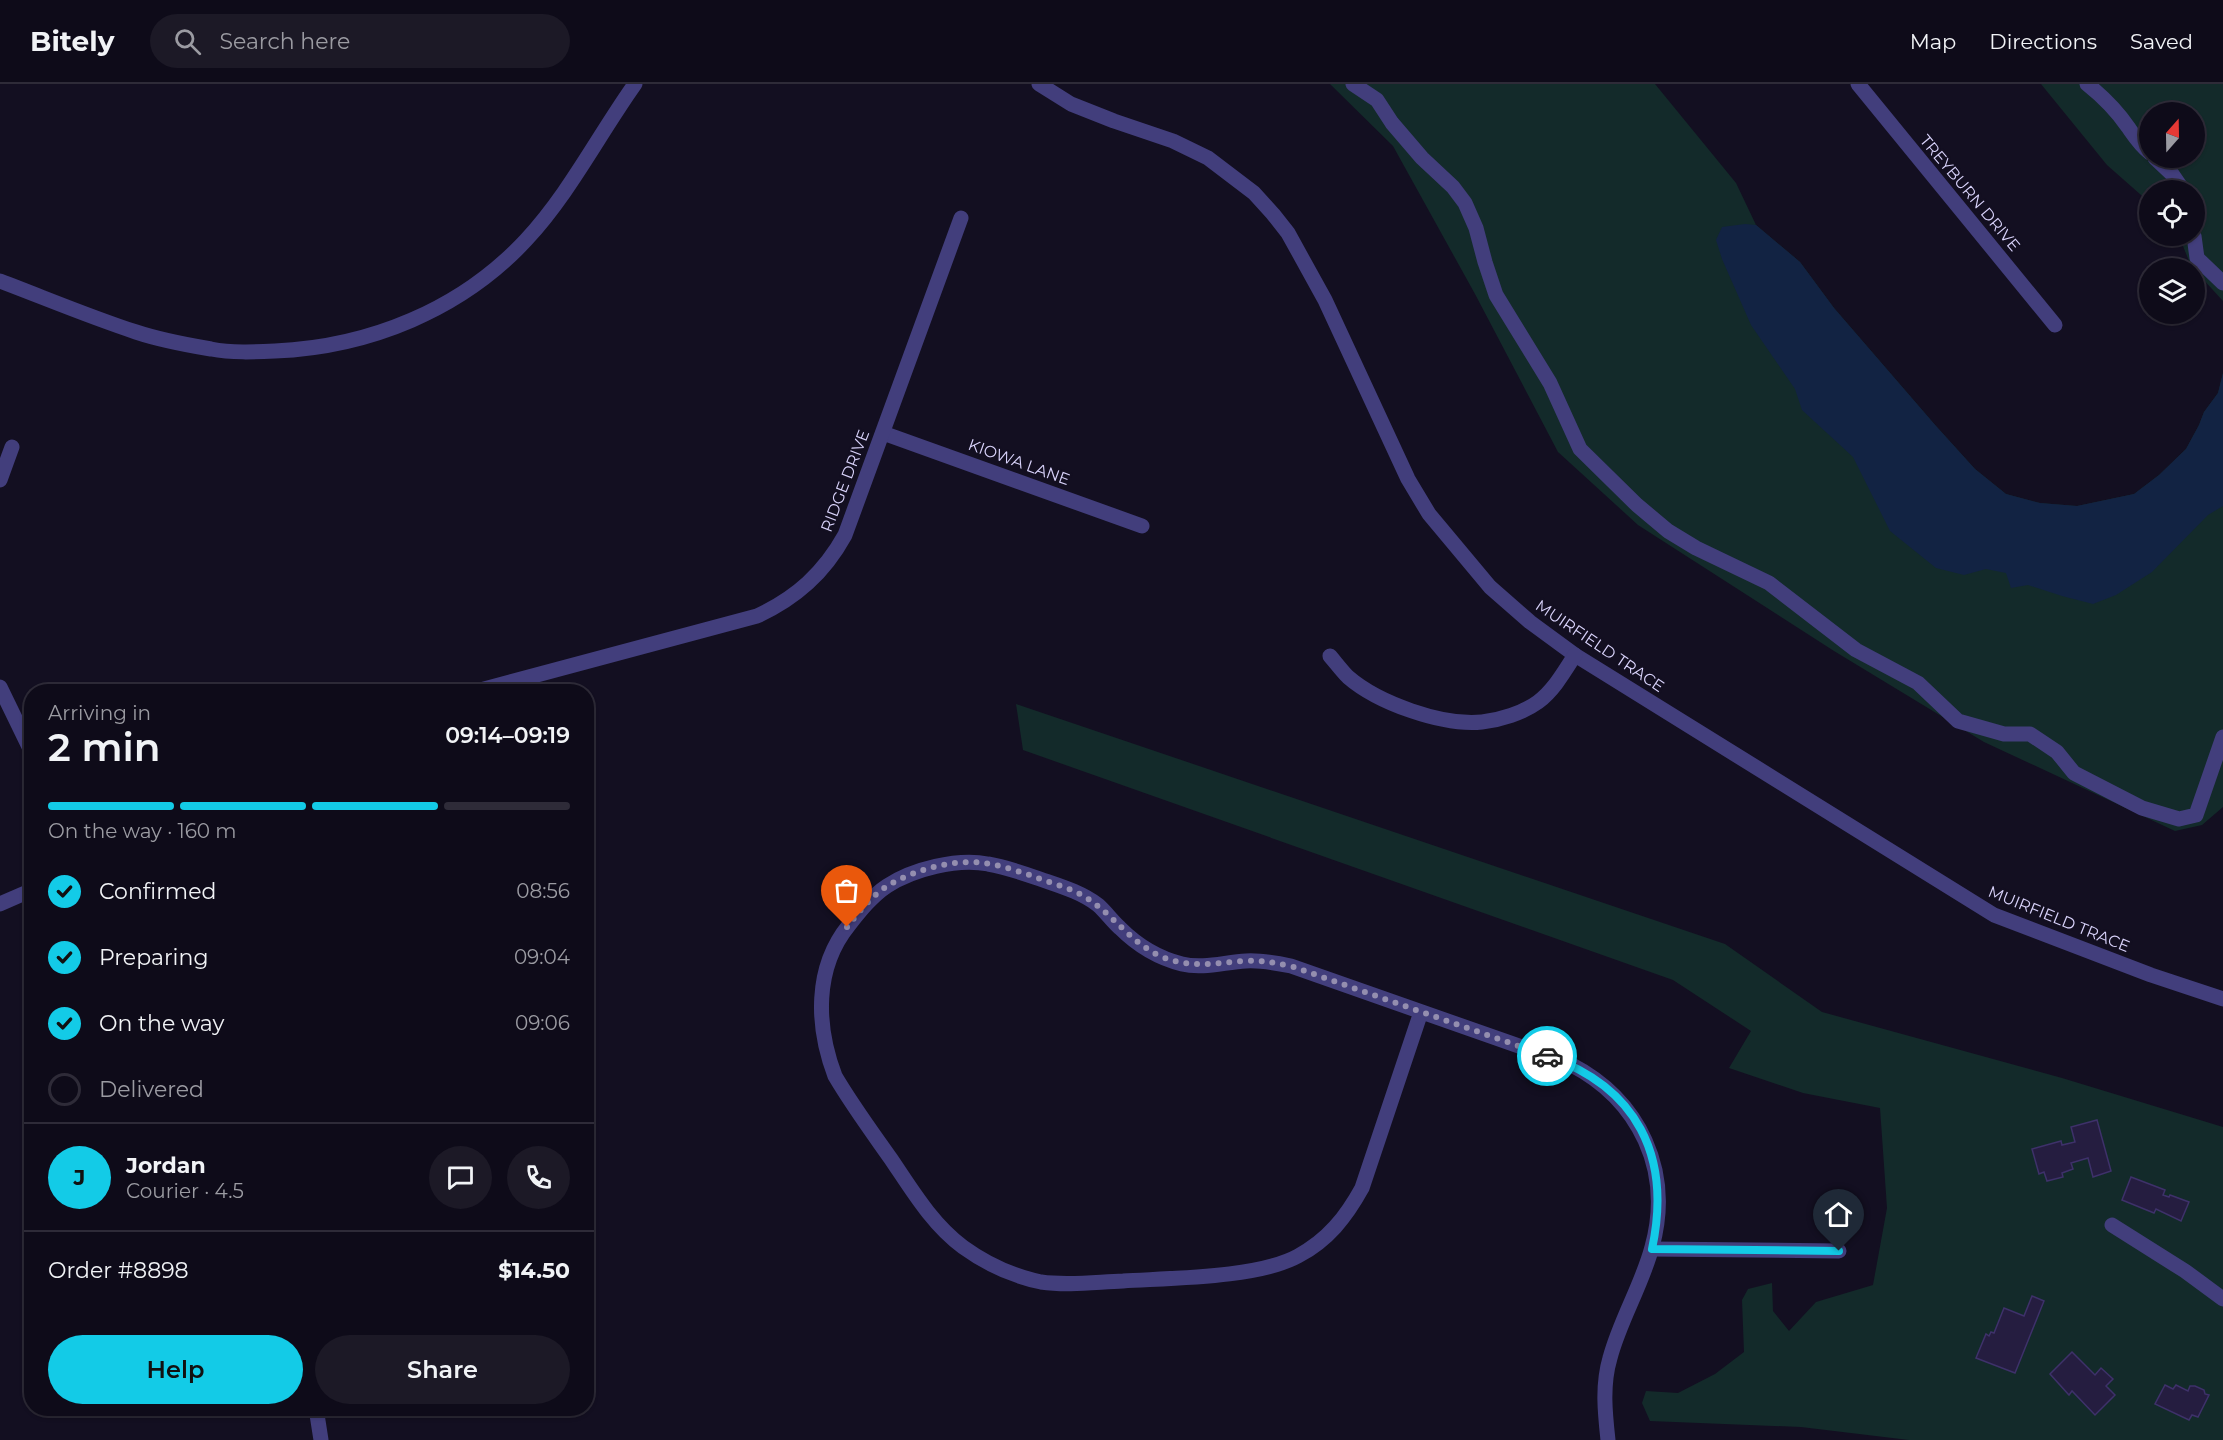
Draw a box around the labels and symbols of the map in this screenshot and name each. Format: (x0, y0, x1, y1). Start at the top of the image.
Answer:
north arrow (2139, 102, 2205, 168)
street label: TREYBURN DRIVE (1916, 131, 2024, 255)
street label: RIDGE DRIVE (817, 427, 873, 535)
street label: KIOWA LANE (966, 435, 1072, 489)
street label: MUIRFIELD TRACE (1532, 596, 1668, 696)
pin (821, 865, 872, 927)
street label: MUIRFIELD TRACE (1985, 882, 2133, 956)
courier (1517, 1026, 1577, 1086)
pin (1813, 1189, 1864, 1251)

